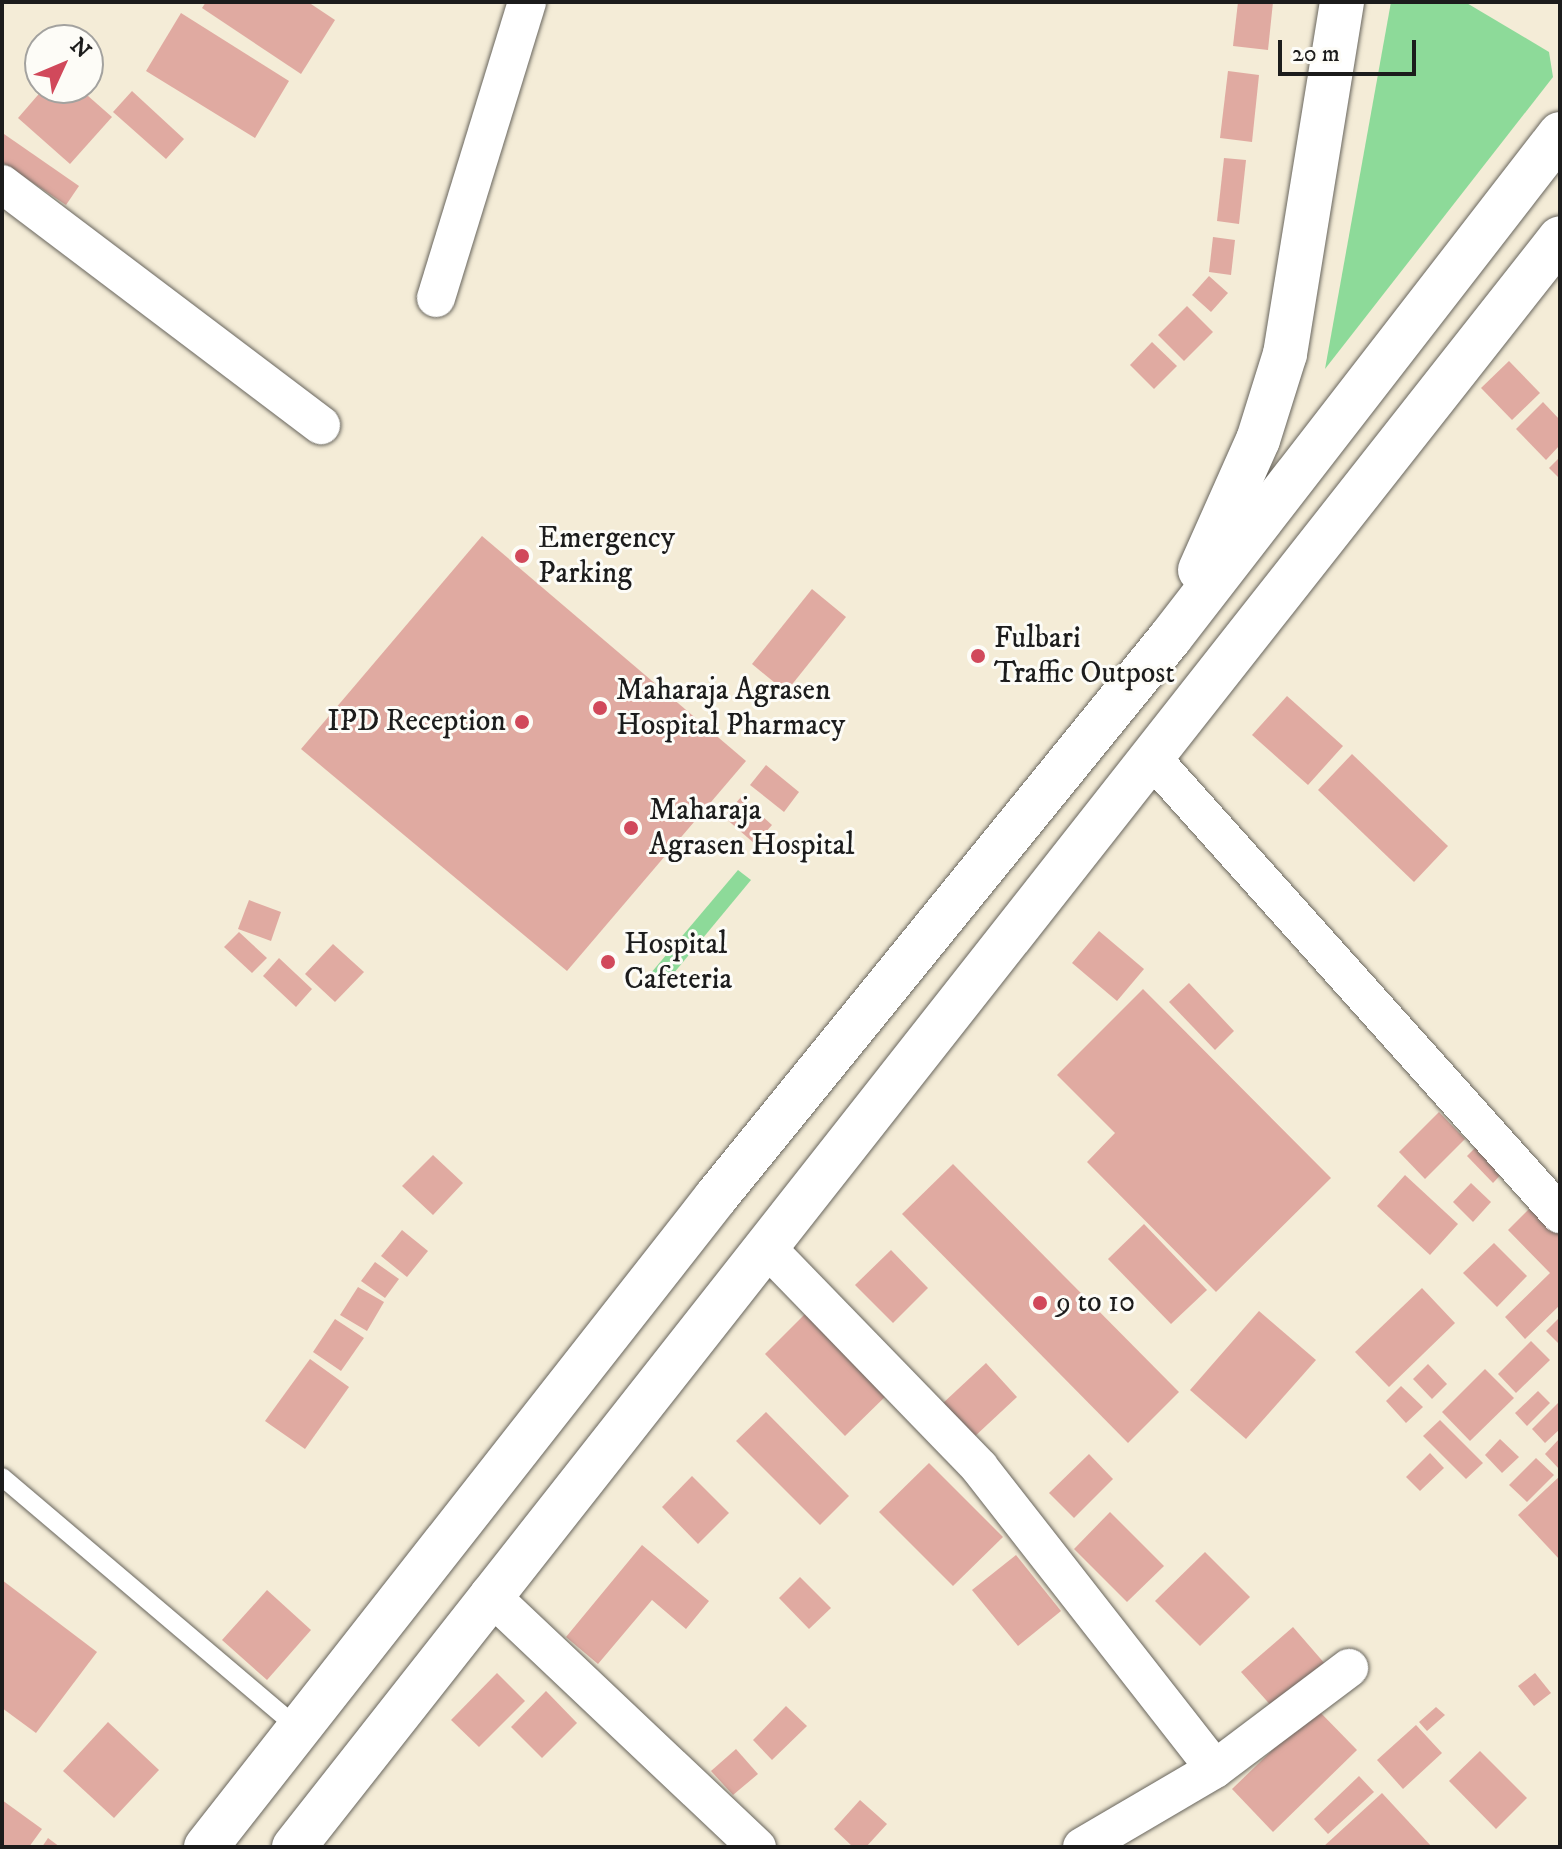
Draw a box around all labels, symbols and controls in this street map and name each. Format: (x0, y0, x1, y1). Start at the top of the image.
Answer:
north arrow (24, 24, 104, 104)
scale bar (1282, 24, 1420, 74)
text: N (64, 32, 96, 64)
text: 20 m (1292, 39, 1340, 69)
place label: Emergency Parking (538, 521, 675, 592)
marker: Emergency Parking (513, 547, 531, 565)
place label: Fulbari Traffic Outpost (994, 621, 1175, 692)
marker: Fulbari Traffic Outpost (969, 647, 987, 665)
place label: Maharaja Agrasen Hospital Pharmacy (616, 673, 845, 744)
marker: Maharaja Agrasen Hospital Pharmacy (591, 699, 609, 717)
place label: IPD Reception (327, 704, 506, 740)
marker: IPD Reception (513, 713, 531, 731)
place label: Maharaja Agrasen Hospital (649, 793, 855, 864)
marker: Maharaja Agrasen Hospital (620, 817, 642, 839)
place label: Hospital Cafeteria (624, 927, 732, 998)
marker: Hospital Cafeteria (599, 953, 617, 971)
place label: 9 to 10 (1056, 1285, 1135, 1321)
marker: 9 to 10 (1031, 1294, 1049, 1312)

